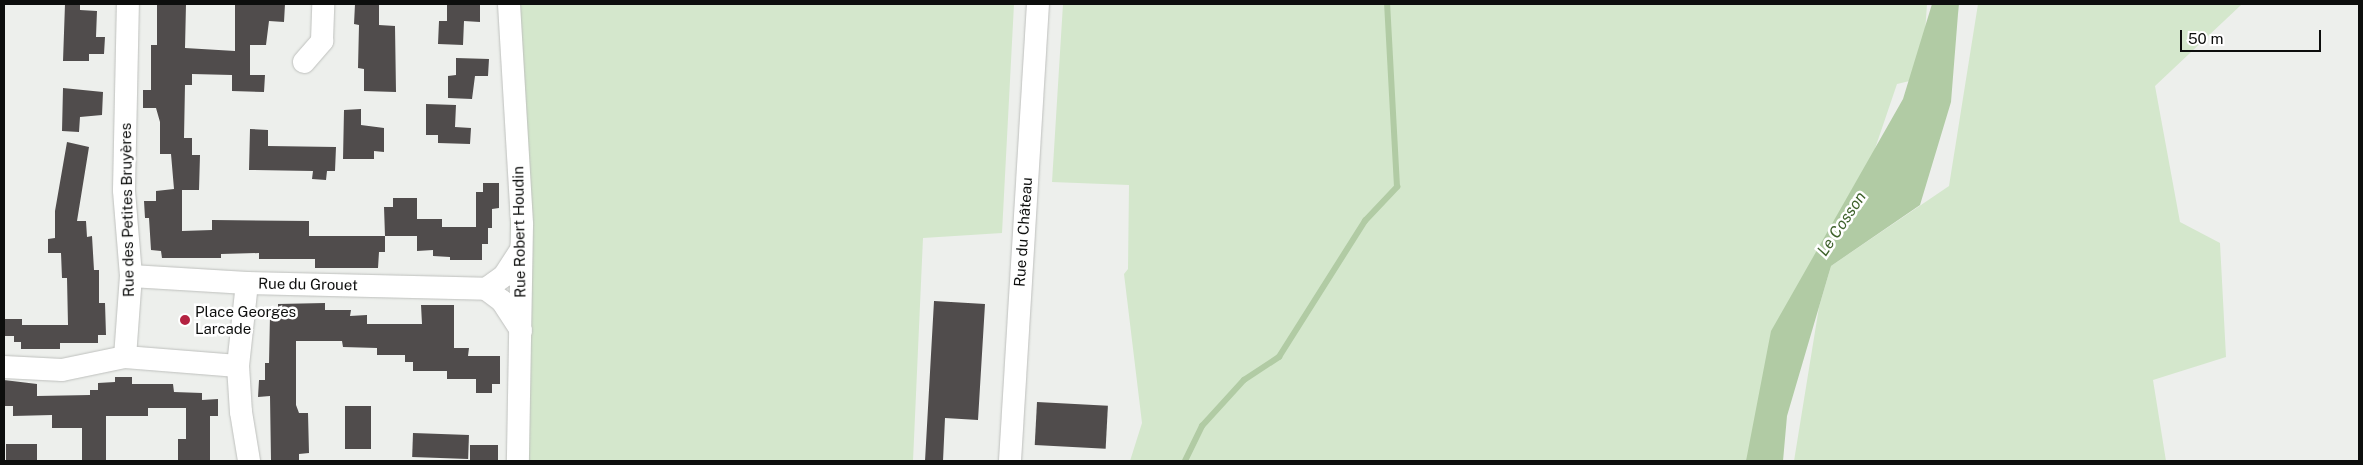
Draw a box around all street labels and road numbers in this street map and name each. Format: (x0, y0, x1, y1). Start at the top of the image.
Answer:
street label: Rue des Petites Bruyères (116, 122, 138, 298)
street label: Rue Robert Houdin (509, 166, 529, 298)
street label: Rue du Château (1010, 176, 1036, 288)
street label: Rue du Grouet (258, 274, 358, 294)

